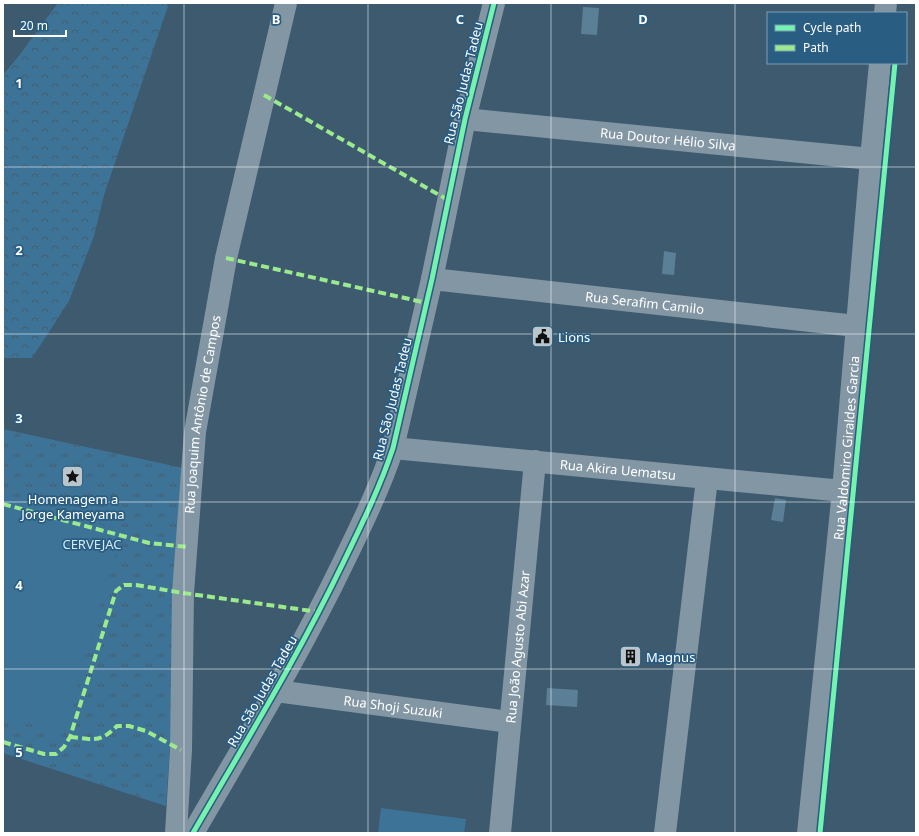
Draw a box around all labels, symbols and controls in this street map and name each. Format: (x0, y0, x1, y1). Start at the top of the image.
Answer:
text: B (272, 10, 280, 28)
text: C (456, 10, 464, 28)
text: D (638, 10, 648, 28)
scale bar (14, 12, 66, 38)
legend (767, 12, 907, 64)
text: 20 m (20, 17, 48, 34)
text: Cycle path (803, 19, 861, 36)
street label: Rua São Judas Tadeu (439, 20, 487, 146)
text: Path (803, 39, 829, 56)
text: 1 (15, 74, 23, 92)
street label: Rua Doutor Hélio Silva (599, 123, 737, 155)
text: 2 (15, 241, 23, 259)
street label: Rua Serafim Camilo (584, 287, 705, 318)
street label: Rua Joaquim Antônio de Campos (180, 314, 225, 514)
public building icon: Lions (530, 324, 556, 350)
place label: Lions (558, 328, 590, 346)
street label: Rua São Judas Tadeu (368, 336, 416, 462)
street label: Rua Valdomiro Giraldes Garcia (829, 355, 863, 541)
text: 3 (15, 409, 23, 427)
street label: Rua Akira Uematsu (559, 455, 677, 484)
place icon: Homenagem a Jorge Kameyama (60, 464, 86, 490)
place label: Homenagem a Jorge Kameyama (19, 490, 125, 523)
park label: CERVEJAC (62, 535, 122, 553)
street label: Rua João Agusto Abi Azar (501, 569, 534, 724)
text: 4 (15, 576, 23, 594)
street label: Rua São Judas Tadeu (223, 632, 301, 750)
building icon: Magnus (617, 644, 643, 670)
place label: Magnus (646, 648, 695, 666)
street label: Rua Shoji Suzuki (342, 691, 444, 722)
text: 5 (15, 743, 23, 761)

